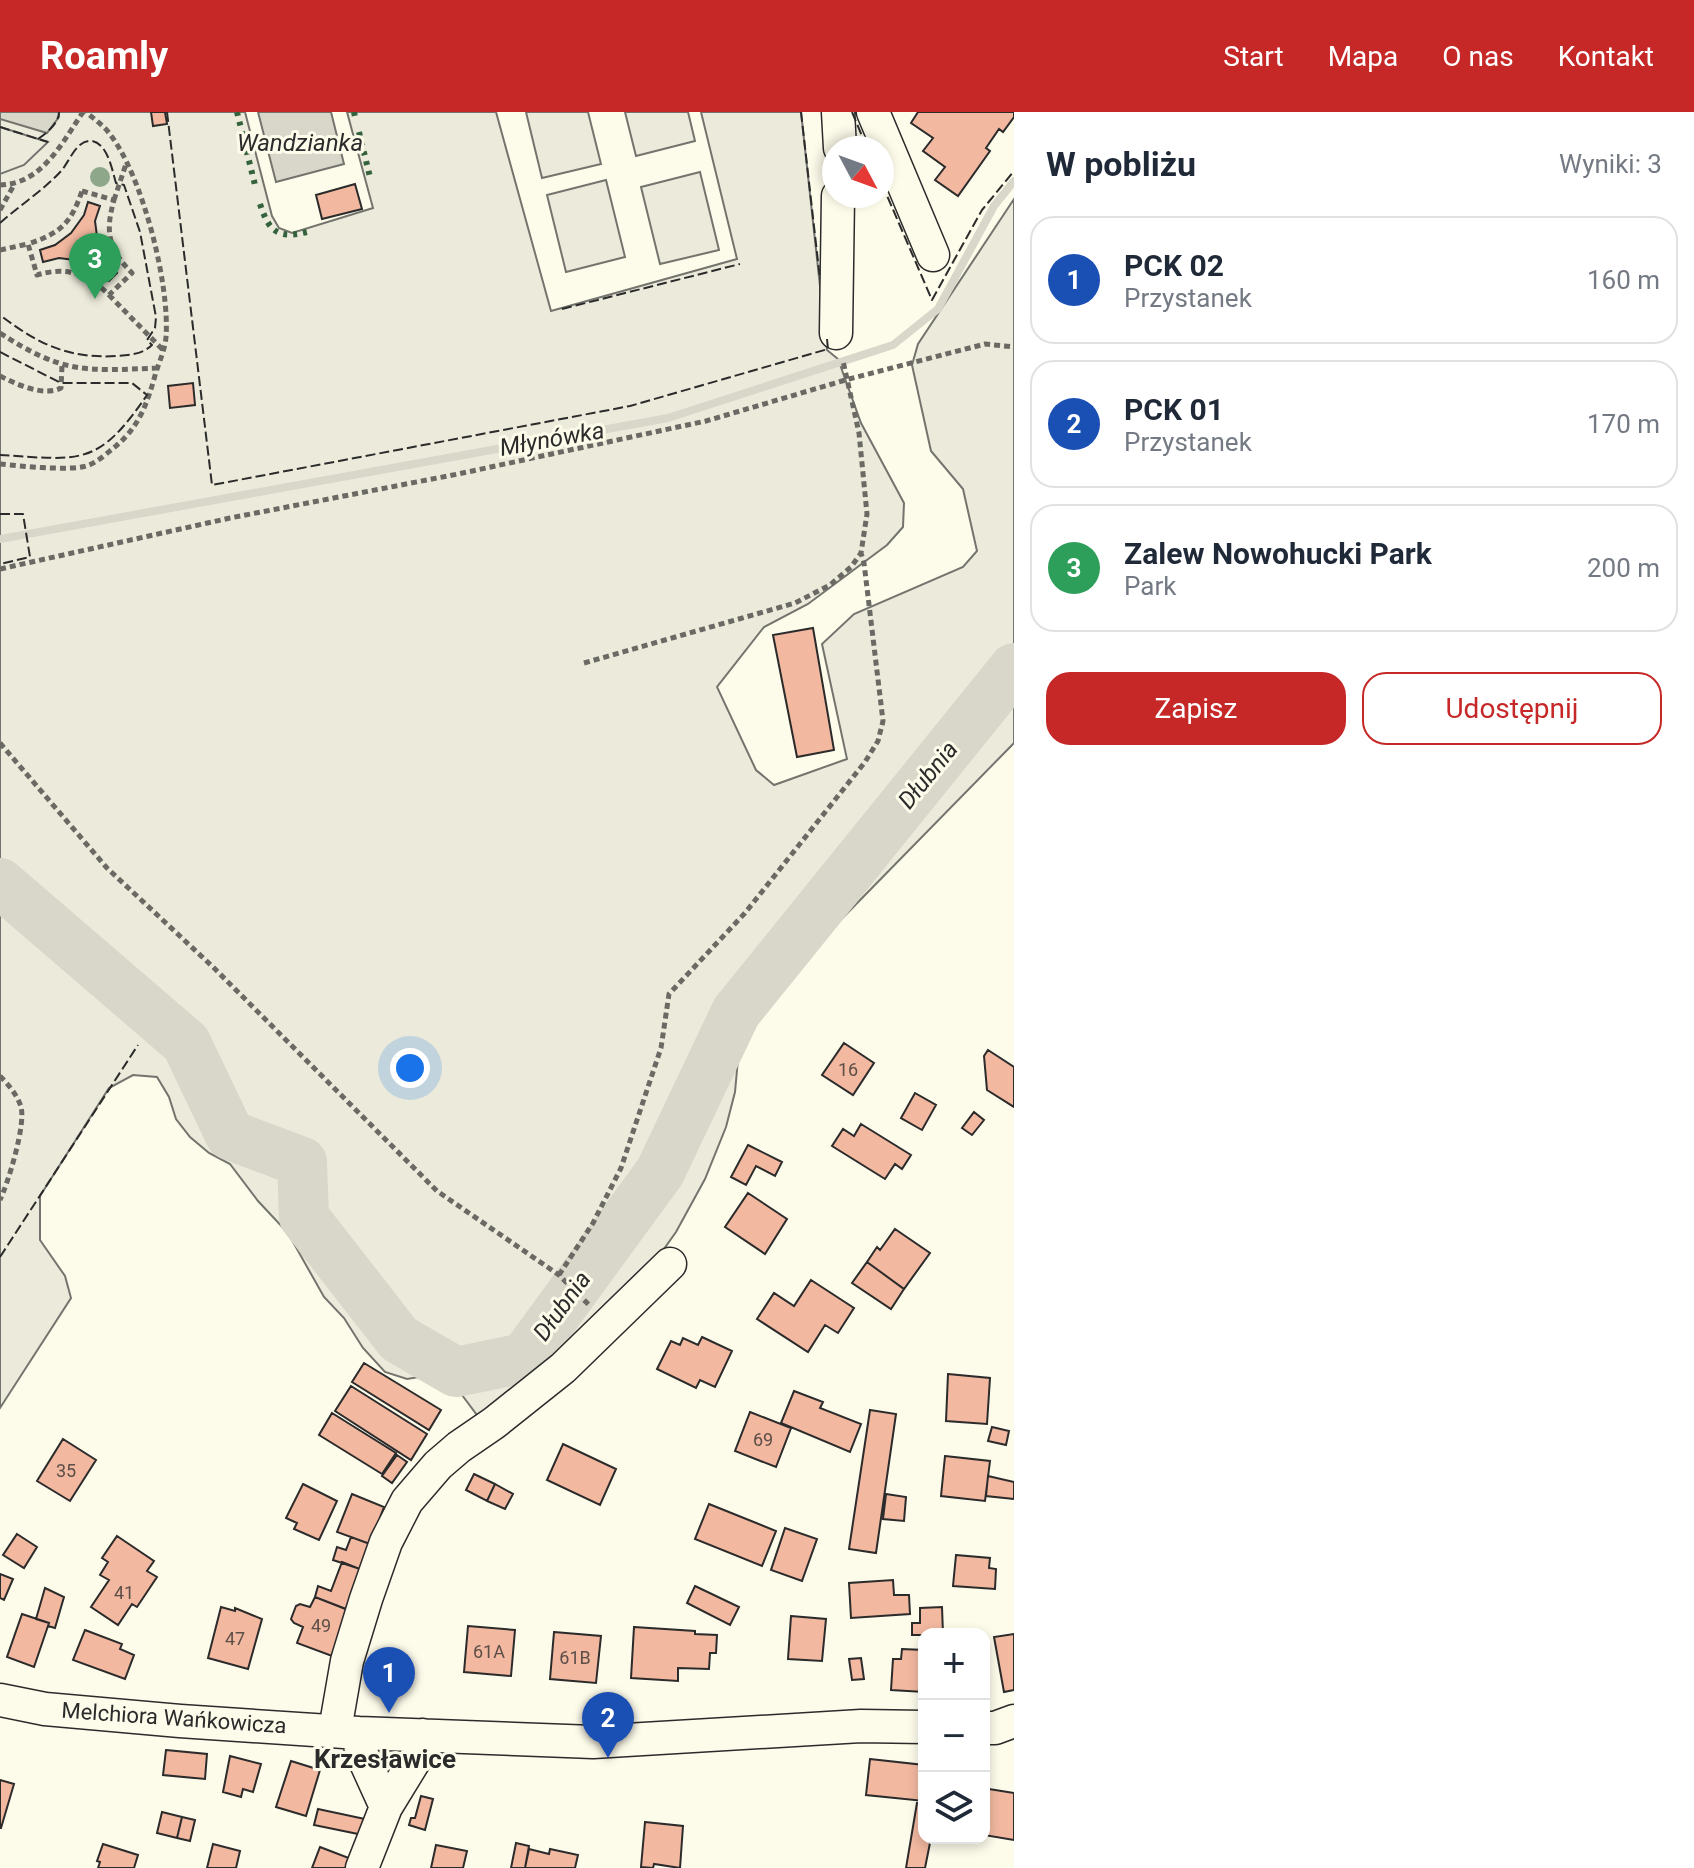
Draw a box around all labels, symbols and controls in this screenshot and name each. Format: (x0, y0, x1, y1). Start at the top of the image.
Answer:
text: Roamly (40, 34, 168, 78)
text: Start (1223, 40, 1284, 73)
text: Mapa (1328, 40, 1398, 73)
text: O nas (1442, 40, 1514, 73)
text: Kontakt (1558, 40, 1654, 73)
water label: Wandzianka (237, 129, 363, 157)
north arrow (822, 136, 894, 208)
text: W pobliżu (1046, 144, 1196, 184)
text: Wyniki: 3 (1559, 149, 1662, 179)
pin: 3 (69, 233, 121, 299)
text: PCK 02 (1124, 248, 1224, 283)
text: 1 (1067, 265, 1081, 295)
text: 160 m (1587, 265, 1660, 295)
text: Przystanek (1124, 283, 1252, 313)
text: PCK 01 (1124, 392, 1224, 427)
text: 2 (1067, 409, 1081, 439)
text: 170 m (1587, 409, 1660, 439)
water label: Młynówka (498, 416, 606, 462)
text: Przystanek (1124, 427, 1252, 457)
text: Zalew Nowohucki Park (1124, 536, 1432, 571)
text: 3 (1067, 553, 1081, 583)
text: 200 m (1587, 553, 1660, 583)
text: Park (1124, 571, 1176, 601)
button: Zapisz (1046, 672, 1346, 745)
button: Udostępnij (1362, 672, 1662, 745)
water label: Dłubnia (892, 736, 964, 814)
your location (390, 1048, 430, 1088)
house number: 16 (838, 1059, 858, 1080)
water label: Dłubnia (528, 1266, 596, 1346)
house number: 69 (753, 1429, 773, 1450)
house number: 35 (56, 1460, 76, 1481)
house number: 41 (114, 1582, 134, 1603)
house number: 49 (311, 1615, 331, 1636)
house number: 47 (225, 1628, 245, 1649)
map controls (918, 1628, 990, 1844)
button: + (918, 1628, 990, 1700)
house number: 61A (473, 1641, 505, 1662)
pin: 1 (363, 1647, 415, 1713)
house number: 61B (559, 1647, 591, 1668)
pin: 2 (582, 1692, 634, 1758)
street label: Melchiora Wańkowicza (61, 1698, 287, 1738)
button: − (918, 1700, 990, 1772)
district label: Krzesławice (314, 1744, 456, 1774)
button: layers (918, 1772, 990, 1844)

